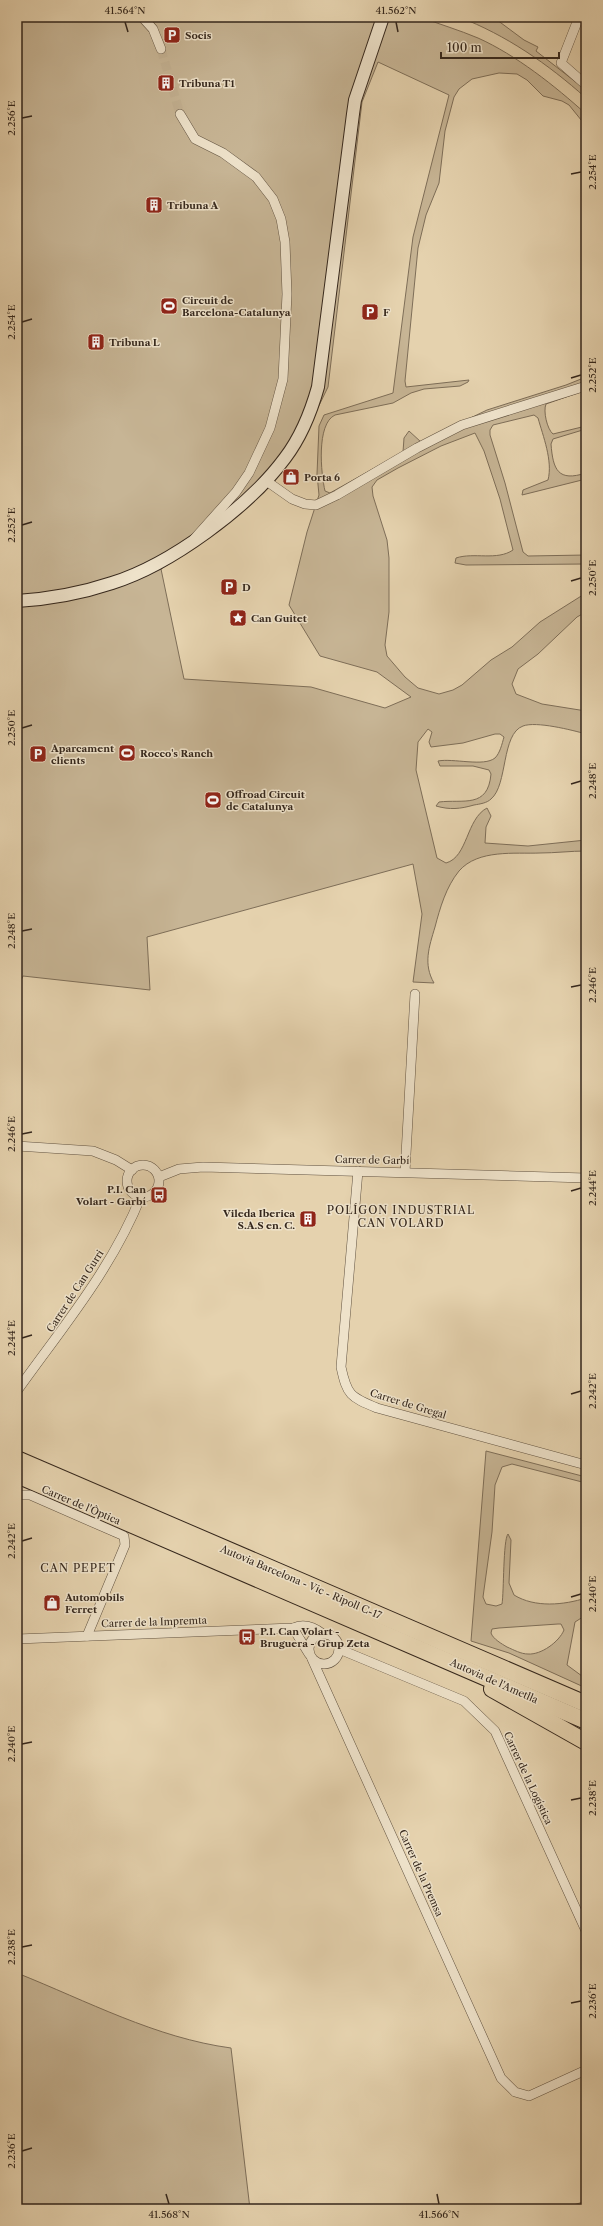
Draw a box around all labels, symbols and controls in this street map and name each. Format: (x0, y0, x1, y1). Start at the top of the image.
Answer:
text: 41.564°N (104, 4, 146, 17)
text: 41.562°N (375, 4, 417, 17)
parking icon: Socis (162, 25, 182, 45)
place label: Socis (185, 29, 212, 42)
scale bar (441, 34, 559, 60)
text: 100 m (447, 40, 482, 55)
building icon: Tribuna T1 (156, 73, 176, 93)
place label: Tribuna T1 (179, 77, 235, 90)
text: 2.256°E (5, 100, 18, 136)
text: 2.254°E (586, 154, 599, 190)
building icon: Tribuna A (144, 195, 164, 215)
place label: Tribuna A (167, 199, 218, 212)
place label: Circuit de Barcelona-Catalunya (182, 294, 291, 319)
sports icon: Circuit de Barcelona-Catalunya (159, 296, 179, 316)
parking icon: F (360, 302, 380, 322)
text: 2.254°E (5, 304, 18, 340)
place label: F (383, 306, 390, 319)
building icon: Tribuna L (86, 332, 106, 352)
place label: Tribuna L (109, 336, 160, 349)
text: 2.252°E (586, 357, 599, 393)
shop icon: Porta 6 (281, 467, 301, 487)
place label: Porta 6 (304, 471, 340, 484)
text: 2.252°E (5, 507, 18, 543)
text: 2.250°E (586, 560, 599, 596)
parking icon: D (219, 577, 239, 597)
place label: D (242, 581, 251, 594)
place icon: Can Guitet (228, 608, 248, 628)
place label: Can Guitet (251, 612, 307, 625)
text: 2.250°E (5, 710, 18, 746)
place label: Aparcament clients (50, 742, 114, 767)
sports icon: Rocco's Ranch (117, 743, 137, 763)
parking icon: Aparcament clients (28, 744, 48, 764)
place label: Rocco's Ranch (140, 747, 213, 760)
text: 2.248°E (586, 763, 599, 799)
place label: Offroad Circuit de Catalunya (226, 788, 305, 813)
sports icon: Offroad Circuit de Catalunya (203, 790, 223, 810)
text: 2.248°E (5, 913, 18, 949)
text: 2.246°E (586, 967, 599, 1003)
text: 2.246°E (5, 1116, 18, 1152)
street label: Carrer de Garbí (335, 1153, 409, 1167)
text: 2.244°E (586, 1170, 599, 1206)
place label: P.I. Can Volart - Garbí (75, 1183, 146, 1208)
bus stop icon: P.I. Can Volart - Garbí (149, 1185, 169, 1205)
district label: POLÍGON INDUSTRIAL CAN VOLARD (327, 1203, 475, 1230)
place label: Vileda Iberica S.A.S en. C. (222, 1207, 295, 1232)
building icon: Vileda Iberica S.A.S en. C. (298, 1209, 318, 1229)
street label: Carrer de Can Gurri (44, 1247, 106, 1335)
text: 2.244°E (5, 1320, 18, 1356)
text: 2.242°E (586, 1373, 599, 1409)
street label: Carrer de Gregal (368, 1386, 448, 1422)
street label: Carrer de l'Òptica (40, 1482, 123, 1528)
text: 2.242°E (5, 1523, 18, 1559)
street label: Autovia Barcelona - Vic - Ripoll C-17 (217, 1542, 384, 1622)
district label: CAN PEPET (40, 1561, 116, 1575)
text: 2.240°E (586, 1576, 599, 1612)
place label: Automobils Ferret (64, 1591, 125, 1616)
shop icon: Automobils Ferret (42, 1593, 62, 1613)
street label: Carrer de la Impremta (101, 1614, 208, 1630)
place label: P.I. Can Volart - Bruguera - Grup Zeta (260, 1625, 370, 1650)
bus stop icon: P.I. Can Volart - Bruguera - Grup Zeta (237, 1627, 257, 1647)
street label: Autovia de l'Ametlla (447, 1655, 541, 1707)
text: 2.240°E (5, 1726, 18, 1762)
street label: Carrer de la Logística (501, 1729, 556, 1827)
text: 2.238°E (586, 1780, 599, 1816)
street label: Carrer de la Premsa (396, 1827, 446, 1919)
text: 2.238°E (5, 1929, 18, 1965)
text: 2.236°E (586, 1983, 599, 2019)
text: 2.236°E (5, 2133, 18, 2169)
text: 41.568°N (148, 2208, 190, 2221)
text: 41.566°N (418, 2208, 460, 2221)

